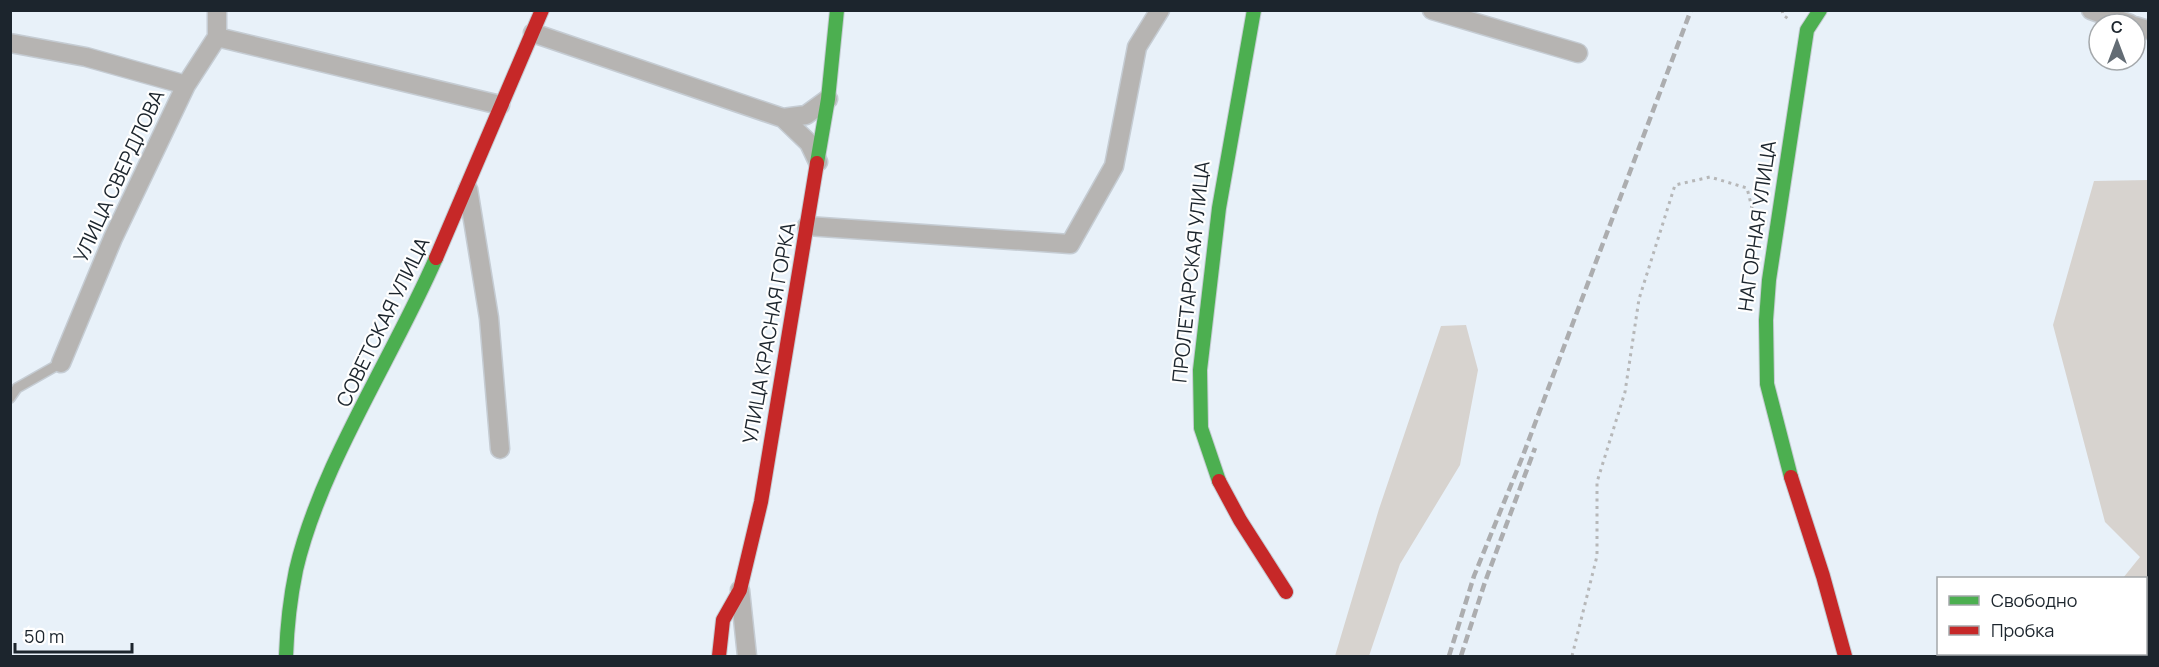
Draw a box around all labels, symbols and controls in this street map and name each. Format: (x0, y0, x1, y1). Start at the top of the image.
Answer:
north arrow (2087, 12, 2147, 72)
text: С (2111, 16, 2123, 38)
street label: УЛИЦА СВЕРДЛОВА (67, 85, 171, 266)
street label: НАГОРНАЯ УЛИЦА (1731, 138, 1782, 313)
street label: ПРОЛЕТАРСКАЯ УЛИЦА (1165, 159, 1216, 384)
street label: УЛИЦА КРАСНАЯ ГОРКА (736, 220, 801, 446)
street label: СОВЕТСКАЯ УЛИЦА (330, 232, 436, 411)
legend (1937, 577, 2147, 655)
text: Свободно (1991, 588, 2077, 612)
scale bar (15, 616, 132, 654)
text: Пробка (1991, 618, 2054, 642)
text: 50 m (24, 624, 64, 648)

